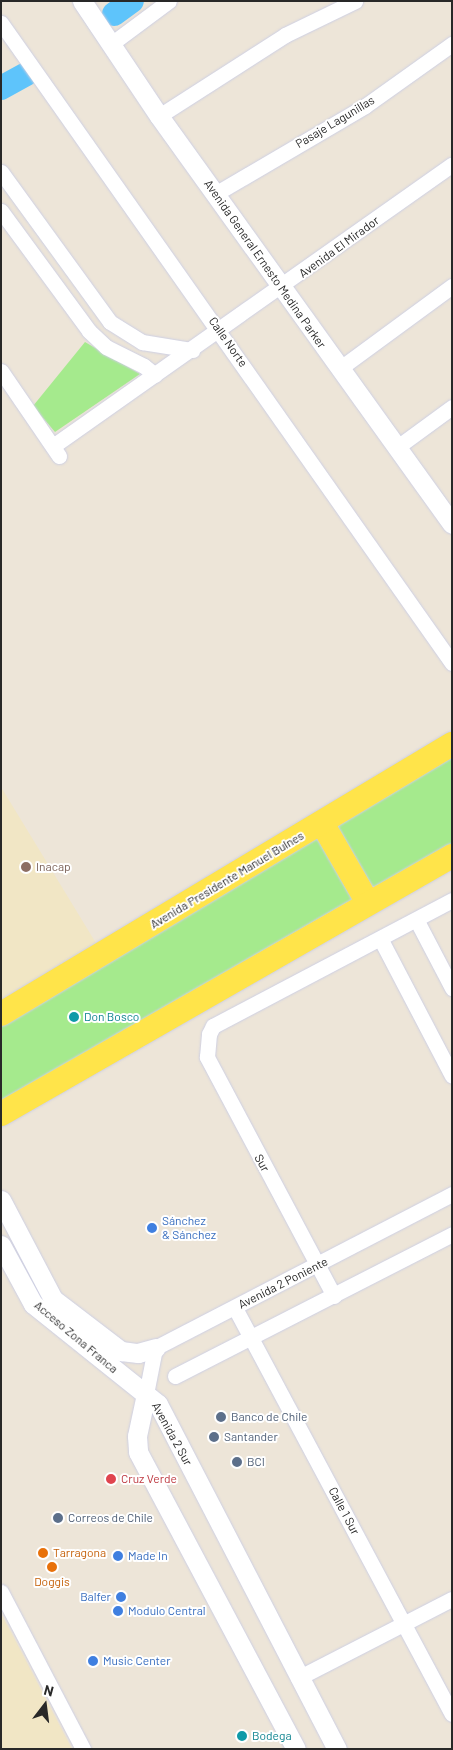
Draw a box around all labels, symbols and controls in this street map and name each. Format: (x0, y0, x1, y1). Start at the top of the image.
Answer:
street label: Pasaje Lagunillas (293, 93, 377, 151)
street label: Avenida General Ernesto Medina Parker (201, 177, 329, 351)
street label: Avenida El Mirador (296, 213, 382, 281)
street label: Calle Norte (206, 314, 250, 370)
street label: Avenida Presidente Manuel Bulnes (148, 828, 306, 932)
place label: Inacap (36, 860, 71, 874)
marker: Inacap (20, 861, 32, 873)
place label: Don Bosco (84, 1010, 139, 1024)
marker: Don Bosco (68, 1011, 80, 1023)
street label: Sur (251, 1152, 273, 1174)
place label: Sánchez & Sánchez (162, 1214, 216, 1242)
marker: Sánchez & Sánchez (146, 1222, 158, 1234)
street label: Avenida 2 Poniente (236, 1254, 330, 1312)
street label: Acceso Zona Franca (31, 1298, 121, 1376)
street label: Avenida 2 Sur (149, 1400, 195, 1468)
place label: Banco de Chile (231, 1410, 307, 1424)
marker: Banco de Chile (215, 1411, 227, 1423)
place label: Santander (224, 1430, 278, 1444)
marker: Santander (208, 1431, 220, 1443)
place label: BCI (247, 1455, 265, 1469)
marker: BCI (231, 1456, 243, 1468)
place label: Cruz Verde (121, 1472, 177, 1486)
marker: Cruz Verde (105, 1473, 117, 1485)
street label: Calle 1 Sur (325, 1485, 363, 1537)
place label: Correos de Chile (68, 1511, 153, 1525)
marker: Correos de Chile (52, 1512, 64, 1524)
place label: Tarragona (53, 1546, 106, 1560)
marker: Tarragona (37, 1547, 49, 1559)
place label: Made In (128, 1549, 168, 1563)
marker: Made In (112, 1550, 124, 1562)
marker: Doggis (46, 1561, 58, 1573)
place label: Doggis (34, 1575, 70, 1589)
place label: Balfer (80, 1590, 111, 1604)
marker: Balfer (115, 1591, 127, 1603)
place label: Modulo Central (128, 1604, 206, 1618)
marker: Modulo Central (112, 1605, 124, 1617)
place label: Music Center (103, 1654, 171, 1668)
marker: Music Center (87, 1655, 99, 1667)
north arrow (20, 1680, 70, 1730)
text: N (42, 1681, 56, 1699)
place label: Bodega (252, 1729, 292, 1743)
marker: Bodega (236, 1730, 248, 1742)

